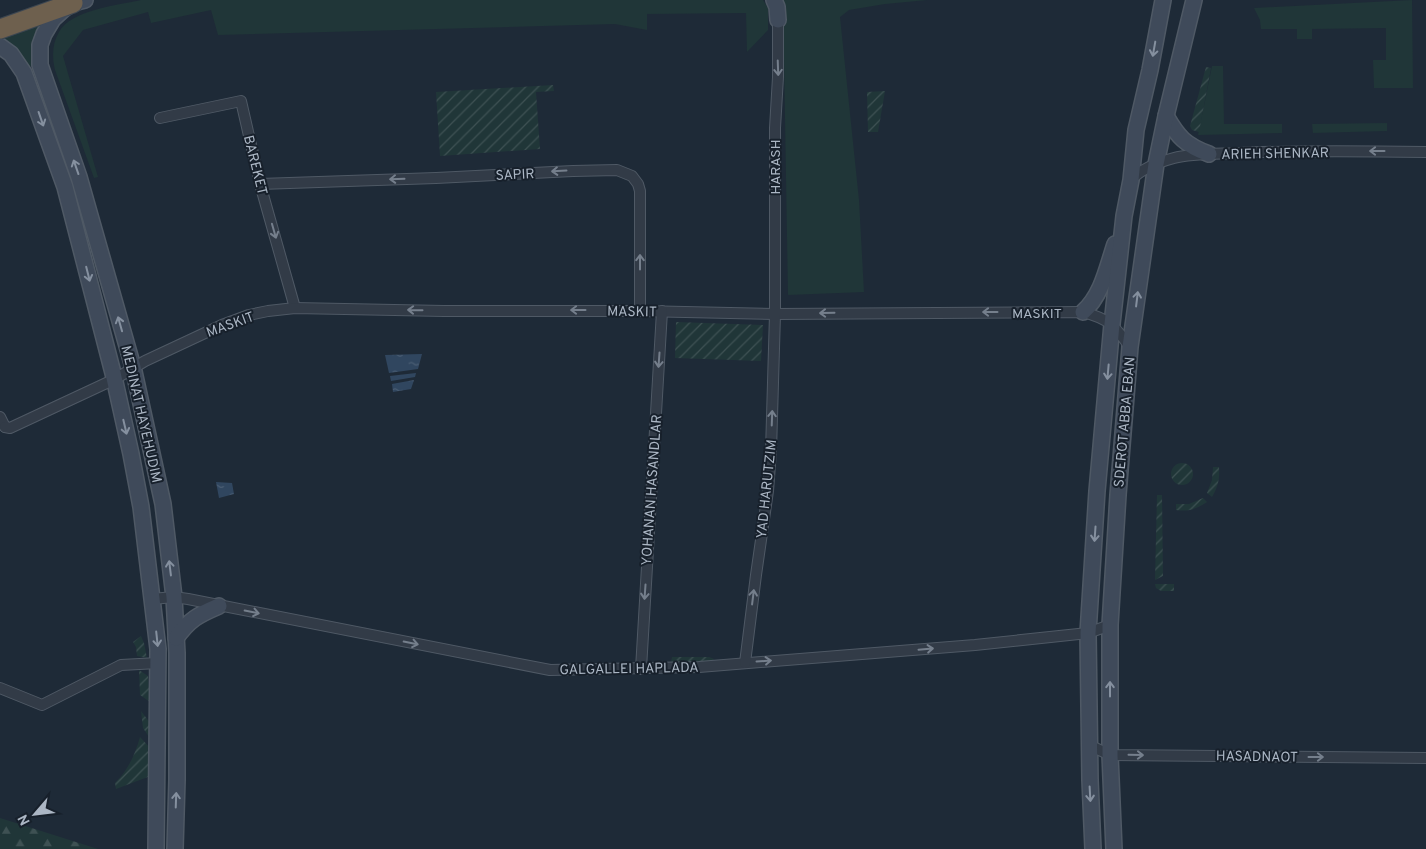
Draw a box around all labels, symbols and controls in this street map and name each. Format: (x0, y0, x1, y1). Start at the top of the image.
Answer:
one-way arrow (1148, 41, 1158, 57)
one-way arrow (773, 60, 783, 76)
one-way arrow (37, 111, 46, 126)
street label: BAREKET (239, 134, 270, 197)
street label: HARASH (768, 139, 785, 195)
street label: ARIEH SHENKAR (1221, 145, 1329, 164)
one-way arrow (1370, 146, 1386, 156)
one-way arrow (70, 160, 80, 176)
street label: SAPIR (495, 166, 535, 185)
one-way arrow (551, 167, 567, 176)
one-way arrow (389, 175, 405, 184)
one-way arrow (269, 222, 279, 238)
one-way arrow (635, 254, 645, 270)
one-way arrow (84, 266, 93, 282)
one-way arrow (1132, 291, 1142, 307)
street label: MASKIT (607, 304, 657, 321)
one-way arrow (407, 305, 424, 315)
one-way arrow (570, 305, 586, 315)
street label: MASKIT (1012, 306, 1062, 323)
one-way arrow (820, 308, 836, 318)
one-way arrow (982, 308, 998, 317)
street label: MASKIT (204, 309, 257, 342)
one-way arrow (115, 316, 124, 332)
street label: MEDINAT HAYEHUDIM (116, 344, 165, 485)
one-way arrow (655, 351, 664, 367)
street label: SDEROT ABBA EBAN (1111, 356, 1140, 488)
one-way arrow (1103, 364, 1112, 380)
one-way arrow (767, 410, 776, 426)
street label: YOHANAN HASANDLAR (639, 414, 666, 566)
one-way arrow (121, 419, 130, 435)
street label: YAD HARUTZIM (754, 439, 781, 540)
one-way arrow (1090, 526, 1099, 542)
one-way arrow (165, 560, 175, 576)
one-way arrow (641, 584, 650, 600)
one-way arrow (748, 589, 758, 605)
one-way arrow (243, 608, 259, 618)
one-way arrow (152, 631, 162, 647)
one-way arrow (403, 639, 419, 648)
one-way arrow (917, 644, 933, 654)
one-way arrow (755, 657, 771, 666)
street label: GALGALLEI HAPLADA (559, 660, 699, 679)
one-way arrow (1105, 681, 1115, 697)
street label: HASADNAOT (1216, 748, 1298, 767)
one-way arrow (1128, 750, 1144, 760)
one-way arrow (1308, 752, 1324, 761)
one-way arrow (1086, 786, 1095, 802)
north arrow (10, 789, 60, 839)
one-way arrow (171, 793, 181, 809)
text: N (15, 811, 35, 828)

